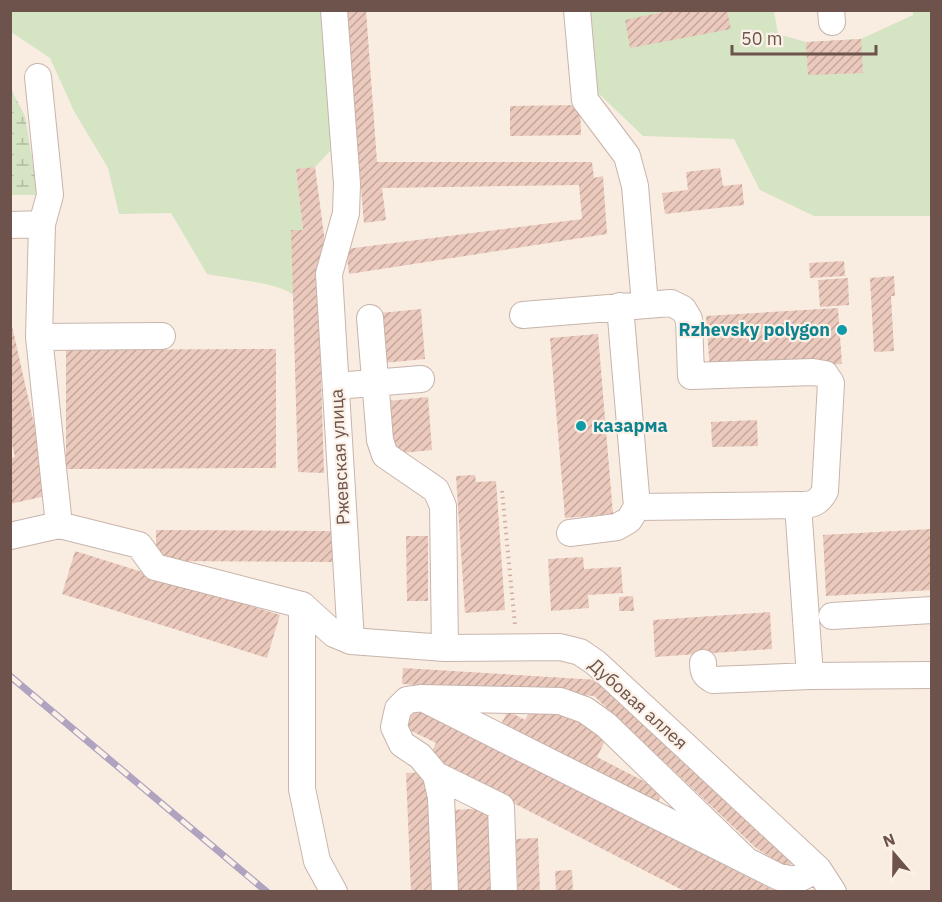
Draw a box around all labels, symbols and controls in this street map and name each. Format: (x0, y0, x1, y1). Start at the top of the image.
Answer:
scale bar (732, 18, 876, 56)
text: 50 m (741, 27, 783, 50)
place label: Rzhevsky polygon (679, 318, 830, 341)
marker: Rzhevsky polygon (835, 323, 849, 337)
street label: Ржевская улица (324, 388, 355, 526)
place label: казарма (593, 414, 668, 437)
marker: казарма (574, 419, 588, 433)
street label: Дубовая аллея (584, 653, 693, 754)
north arrow (864, 824, 924, 884)
text: N (880, 829, 898, 851)

